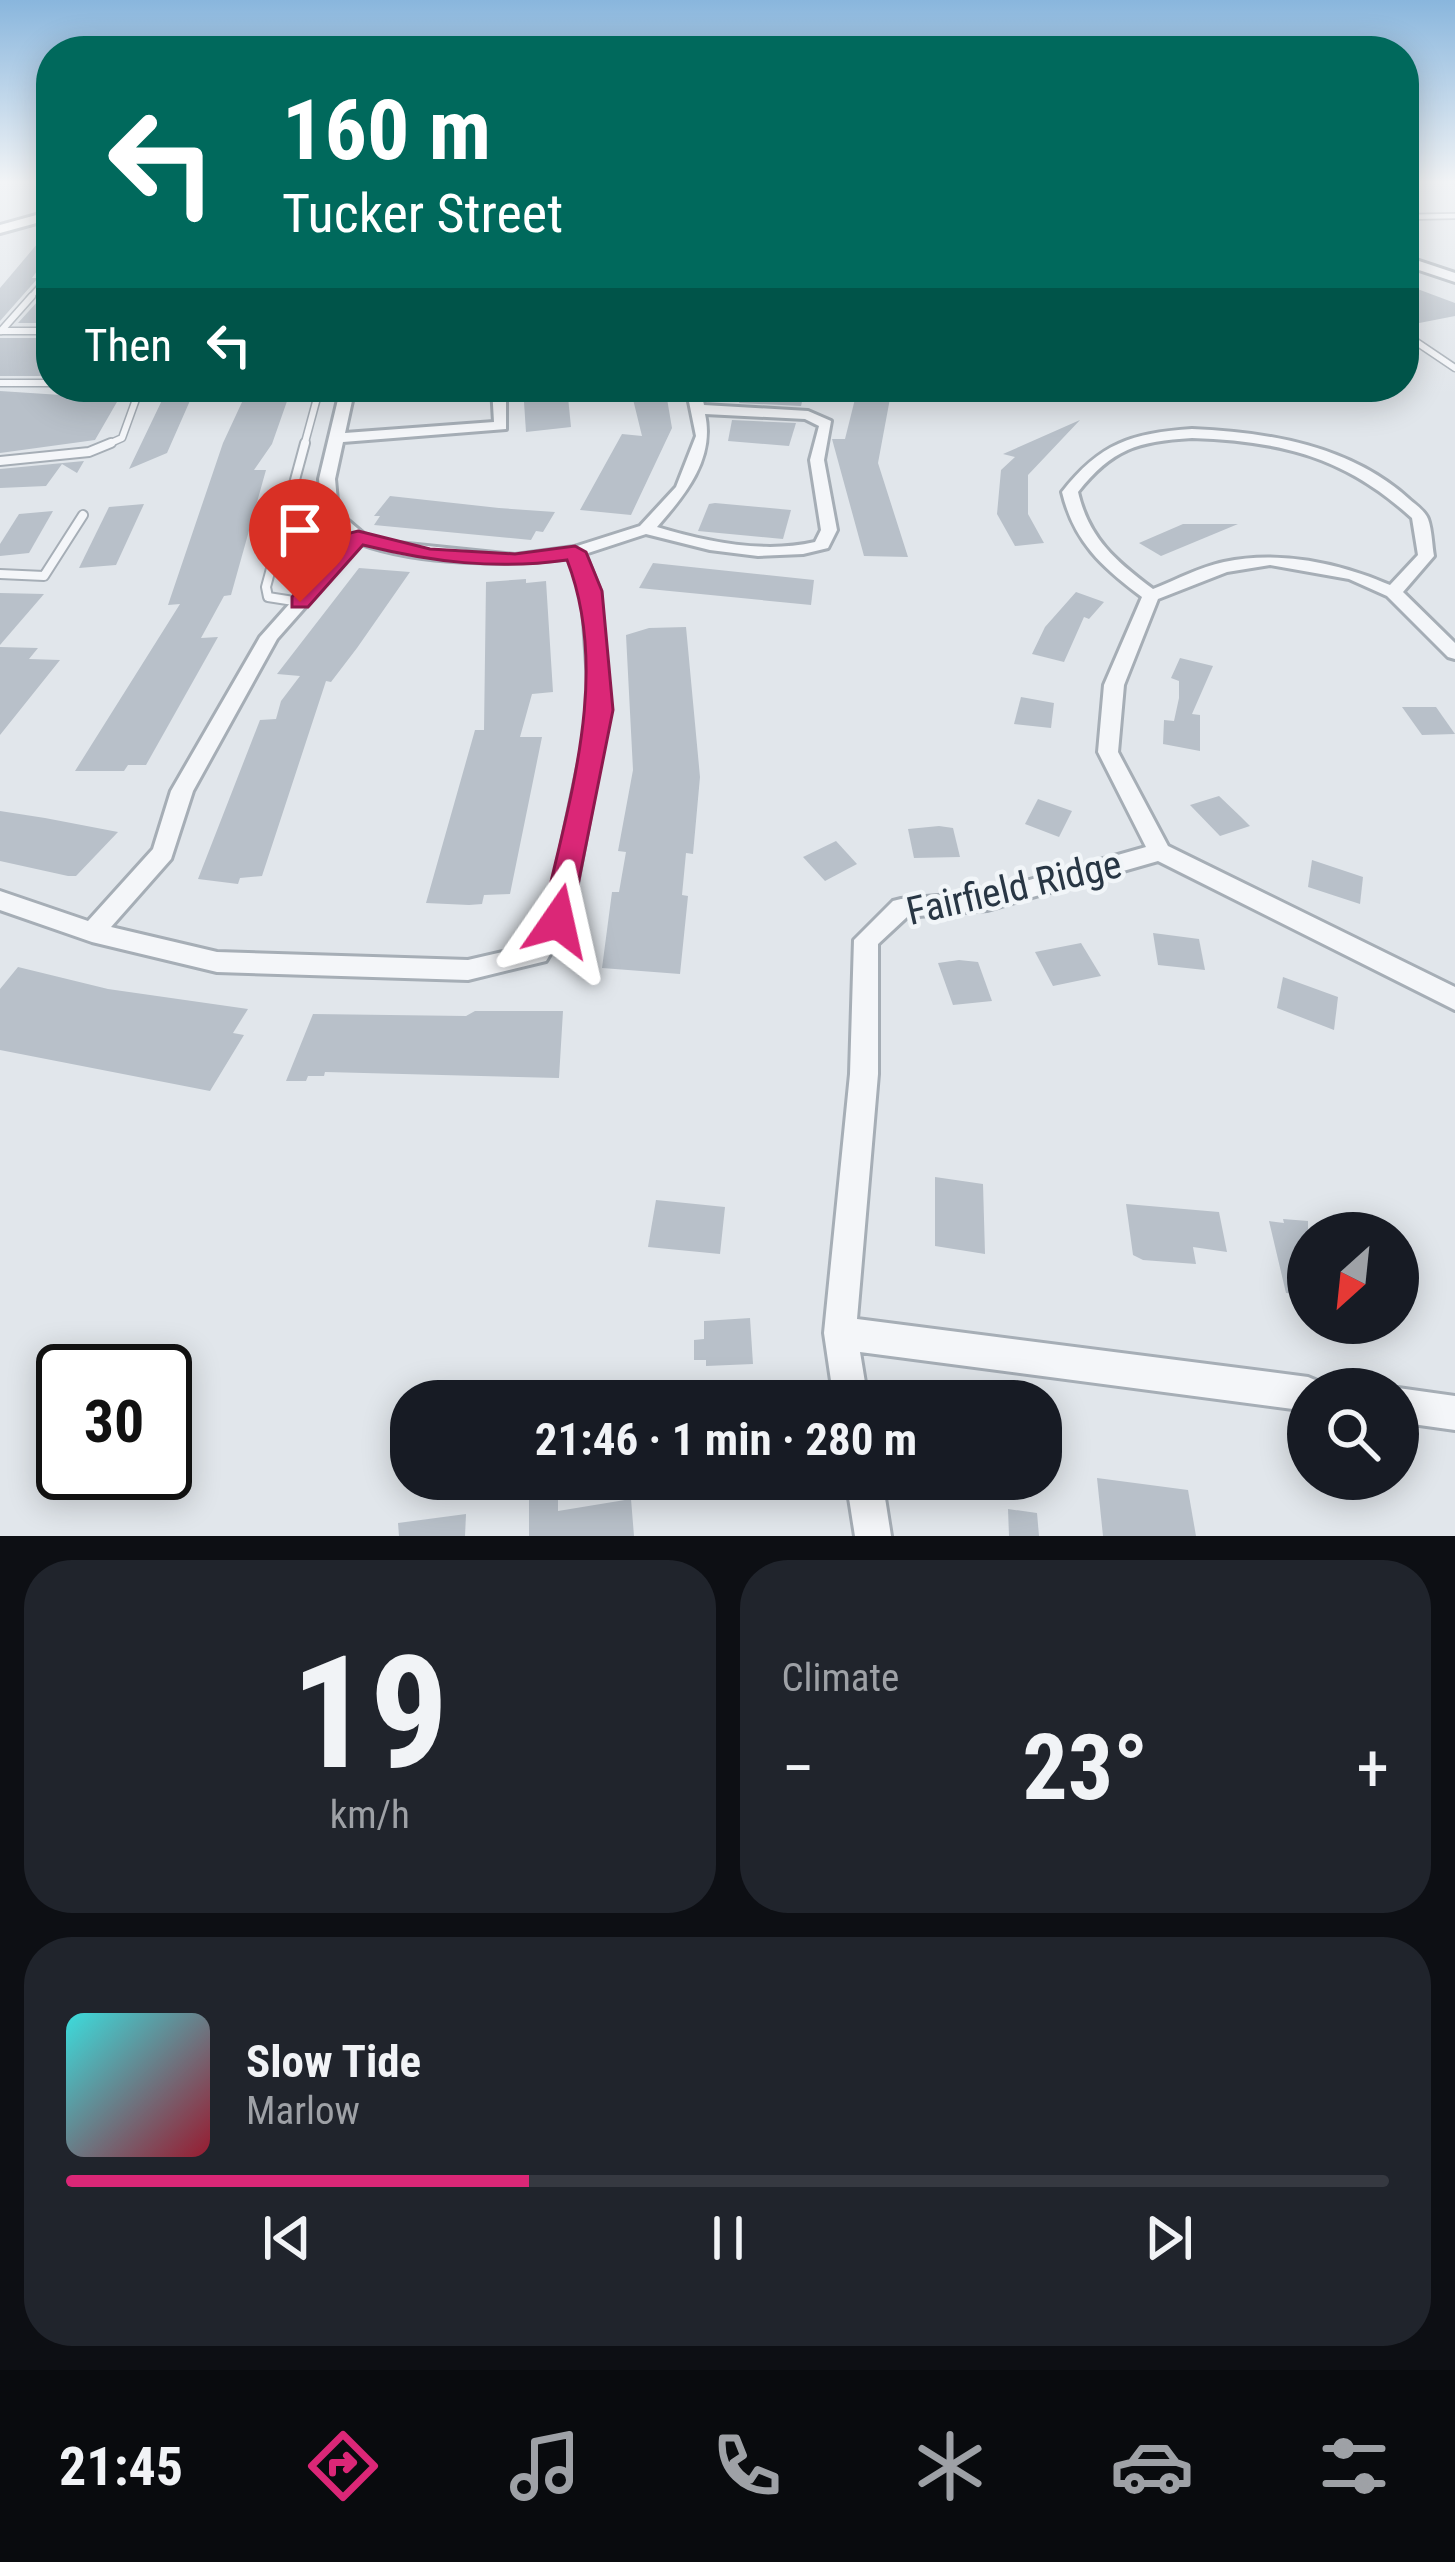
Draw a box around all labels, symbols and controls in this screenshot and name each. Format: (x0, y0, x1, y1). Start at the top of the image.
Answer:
text: 160 m (282, 81, 491, 180)
icon: left (84, 84, 240, 240)
text: Tucker Street (282, 182, 563, 245)
icon: left (196, 312, 262, 378)
text: Then (84, 319, 172, 372)
pin (249, 479, 351, 602)
icon: arrive (267, 497, 333, 563)
street label: Fairfield Ridge (902, 841, 1126, 935)
position arrow (495, 858, 621, 984)
north arrow (1287, 1212, 1419, 1344)
map controls (1287, 1212, 1419, 1500)
speed limit sign: 30 (36, 1344, 192, 1500)
button: search (1287, 1368, 1419, 1500)
text: 21:46 · 1 min · 280 m (535, 1413, 917, 1466)
text: 19 (291, 1622, 449, 1805)
text: Climate (782, 1655, 899, 1701)
text: 23° (1022, 1716, 1148, 1821)
text: − (782, 1730, 815, 1807)
text: + (1356, 1730, 1389, 1807)
text: km/h (330, 1792, 410, 1838)
text: Slow Tide (246, 2035, 421, 2088)
text: Marlow (246, 2088, 360, 2134)
icon: previous (254, 2205, 320, 2271)
icon: pause (695, 2205, 761, 2271)
icon: next (1136, 2205, 1202, 2271)
icon: directions (301, 2424, 385, 2508)
icon: music (503, 2424, 587, 2508)
icon: phone (705, 2424, 789, 2508)
icon: climate (908, 2424, 992, 2508)
icon: car (1110, 2424, 1194, 2508)
icon: filters (1312, 2424, 1396, 2508)
text: 21:45 (59, 2435, 183, 2498)

